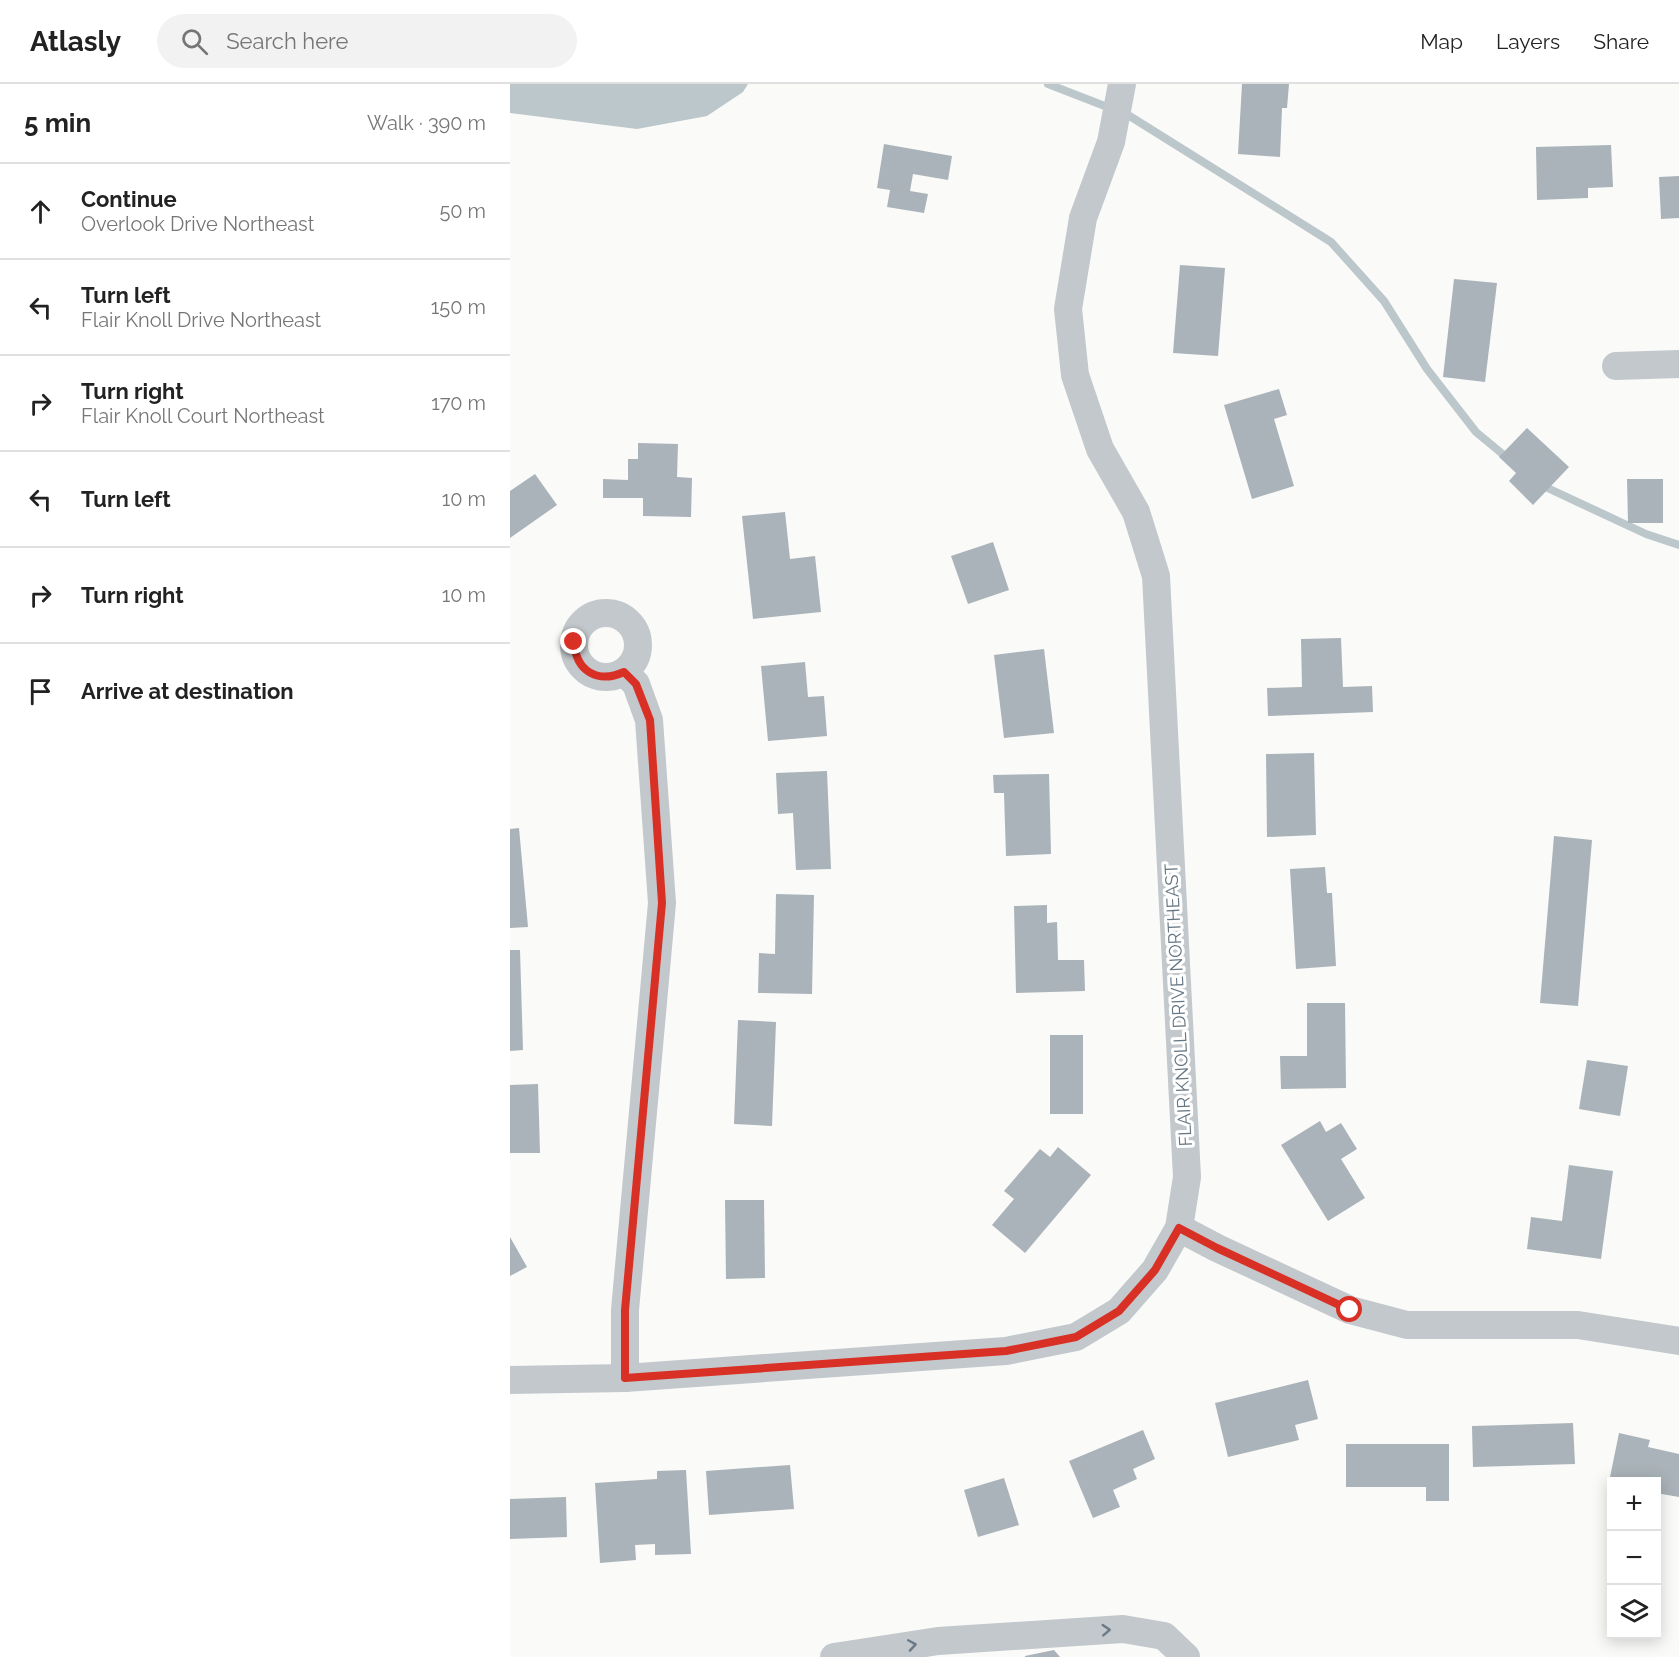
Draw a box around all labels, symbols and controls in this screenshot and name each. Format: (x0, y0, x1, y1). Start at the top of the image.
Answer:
search box (157, 14, 577, 68)
text: Atlasly (30, 25, 121, 58)
icon: search (178, 25, 211, 58)
text: Search here (226, 28, 348, 54)
text: Map (1420, 29, 1463, 54)
text: Layers (1496, 29, 1560, 54)
text: Share (1593, 29, 1649, 54)
text: 5 min (24, 108, 91, 138)
text: Walk · 390 m (367, 111, 486, 135)
text: Continue (81, 186, 177, 212)
icon: ahead (24, 195, 57, 228)
text: 50 m (439, 199, 486, 223)
text: Overlook Drive Northeast (81, 212, 314, 236)
text: Turn left (81, 282, 171, 308)
icon: left (24, 291, 57, 324)
text: 150 m (431, 295, 486, 319)
text: Flair Knoll Drive Northeast (81, 308, 321, 332)
text: Turn right (81, 378, 184, 404)
icon: right (24, 387, 57, 420)
text: 170 m (431, 391, 486, 415)
text: Flair Knoll Court Northeast (81, 404, 325, 428)
icon: left (24, 483, 57, 516)
text: Turn left (81, 486, 171, 512)
text: 10 m (442, 487, 486, 511)
icon: right (24, 579, 57, 612)
text: Turn right (81, 582, 184, 608)
text: 10 m (442, 583, 486, 607)
route end (560, 628, 586, 654)
icon: arrive (24, 675, 57, 708)
text: Arrive at destination (81, 678, 294, 704)
street label: FLAIR KNOLL DRIVE NORTHEAST (1160, 863, 1196, 1147)
route start (1336, 1296, 1362, 1322)
map controls (1607, 1477, 1661, 1639)
button: + (1607, 1477, 1661, 1531)
button: − (1607, 1531, 1661, 1585)
button: layers (1607, 1585, 1661, 1639)
one-way arrow (1102, 1623, 1111, 1636)
one-way arrow (907, 1639, 917, 1651)

